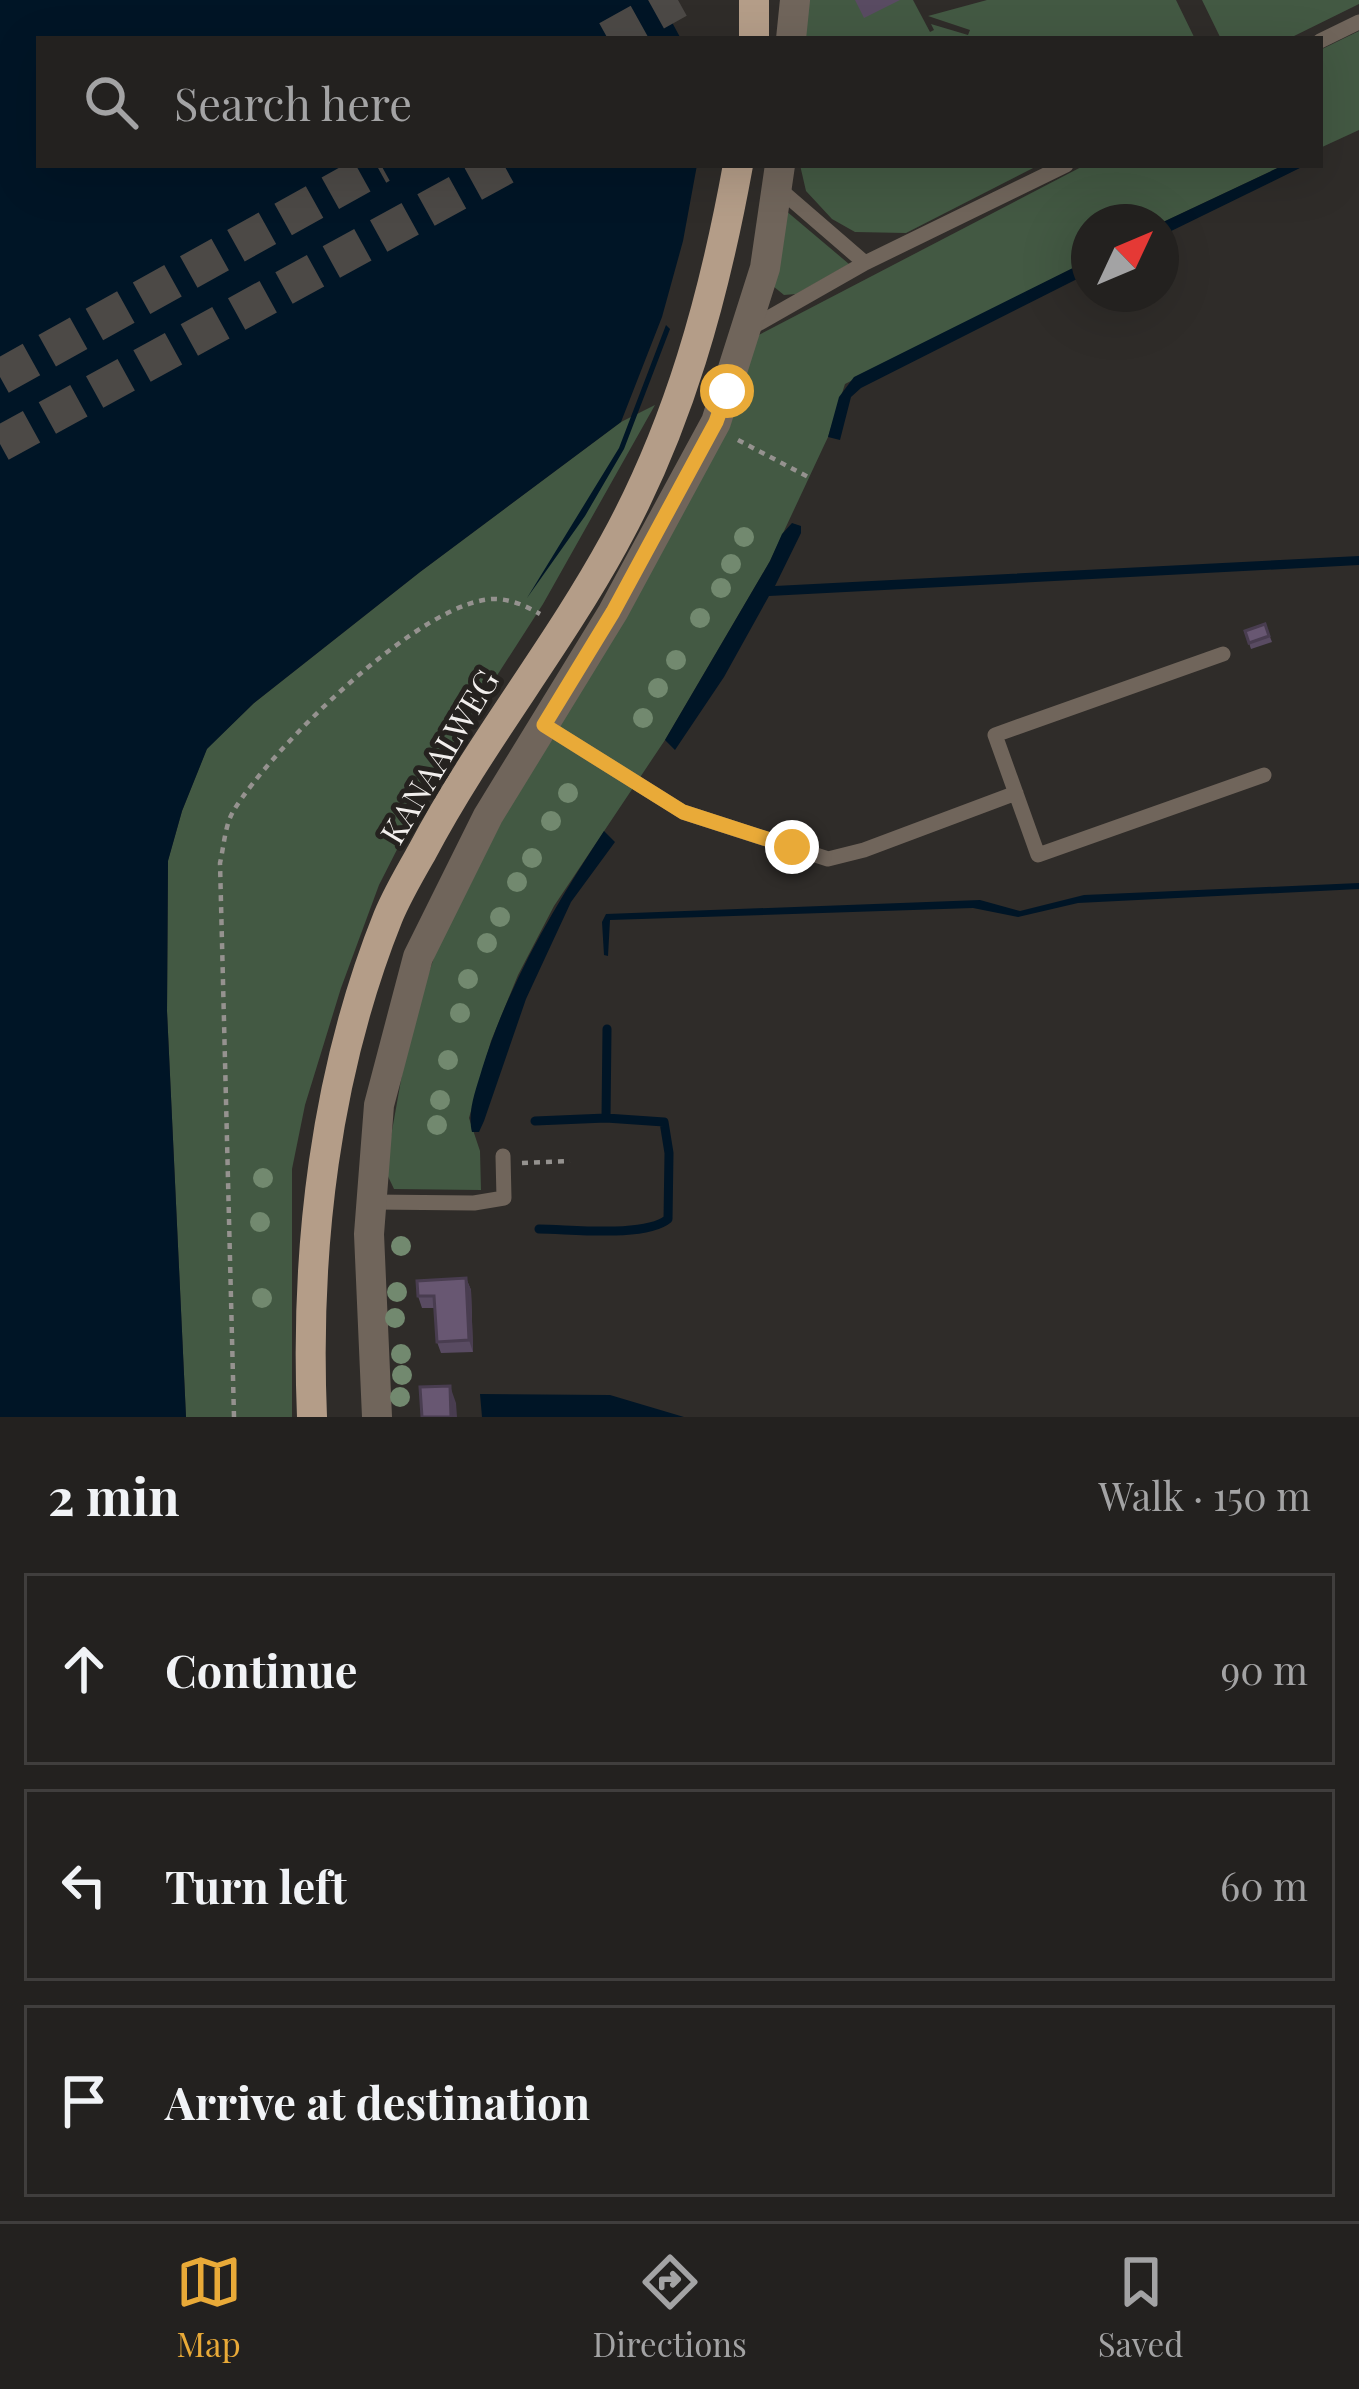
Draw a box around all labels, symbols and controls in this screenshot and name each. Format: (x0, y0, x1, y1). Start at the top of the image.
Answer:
search box (36, 36, 1323, 168)
icon: search (78, 69, 144, 135)
text: Search here (174, 72, 412, 132)
north arrow (1071, 204, 1179, 312)
route start (700, 364, 754, 418)
street label: KANAALWEG (369, 661, 507, 851)
route end (765, 820, 819, 874)
text: 2 min (48, 1461, 180, 1529)
text: Walk · 150 m (1098, 1469, 1311, 1521)
icon: ahead (51, 1636, 117, 1702)
text: Continue (165, 1639, 357, 1699)
text: 90 m (1220, 1643, 1308, 1695)
icon: left (51, 1852, 117, 1918)
text: Turn left (165, 1855, 347, 1915)
text: 60 m (1220, 1859, 1308, 1911)
icon: arrive (51, 2068, 117, 2134)
text: Arrive at destination (165, 2071, 590, 2131)
tab: Map (176, 2249, 242, 2365)
tab: Directions (593, 2249, 747, 2365)
tab: Saved (1098, 2249, 1184, 2365)

